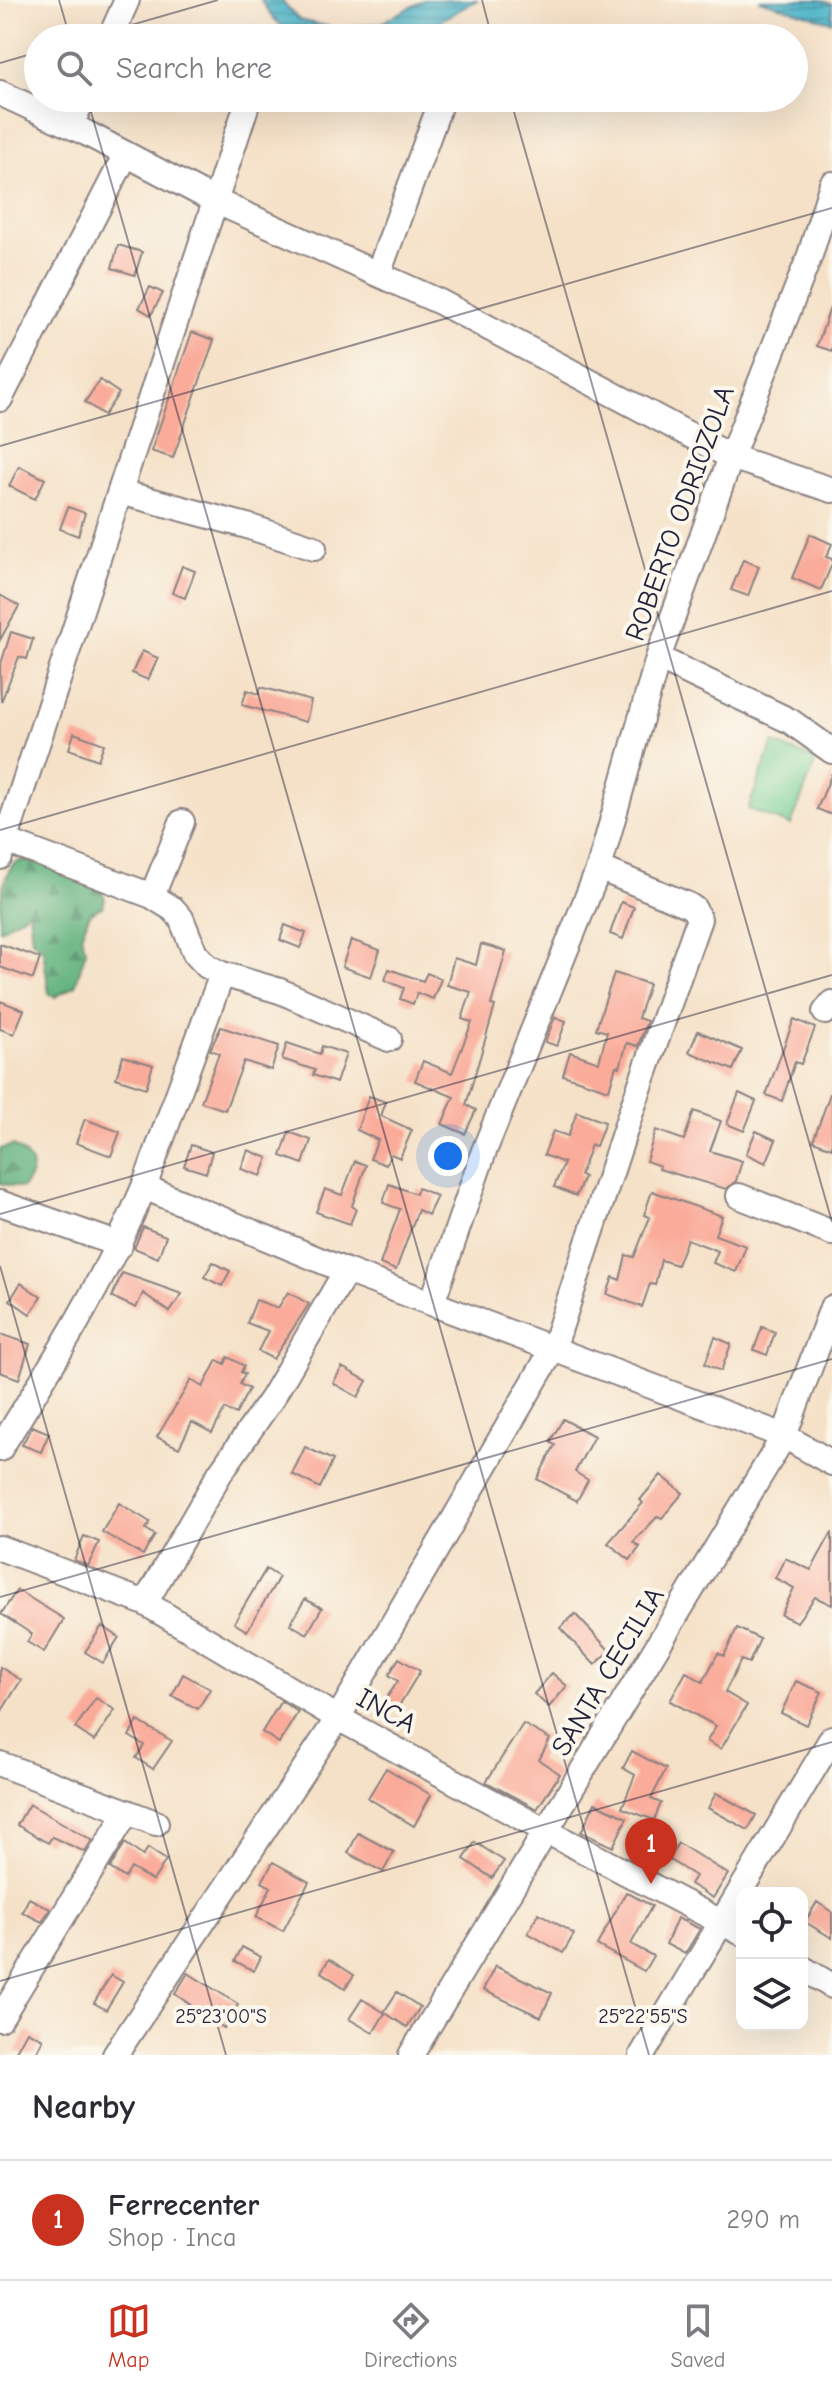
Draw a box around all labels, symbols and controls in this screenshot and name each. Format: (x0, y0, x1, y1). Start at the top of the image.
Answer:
search box (24, 24, 808, 112)
icon: search (52, 46, 96, 90)
text: Search here (116, 51, 272, 86)
street label: ROBERTO ODRIOZOLA (619, 381, 741, 645)
your location (428, 1136, 468, 1176)
street label: SANTA CECILIA (545, 1581, 671, 1762)
street label: INCA (351, 1682, 422, 1740)
pin: 1 (625, 1818, 677, 1884)
map controls (736, 1887, 808, 2031)
button: locate (736, 1887, 808, 1959)
button: layers (736, 1959, 808, 2031)
text: 25°23'00"S (175, 2005, 267, 2028)
text: 25°22'55"S (598, 2005, 688, 2028)
text: Nearby (32, 2087, 135, 2127)
text: Ferrecenter (108, 2188, 259, 2223)
text: 1 (53, 2205, 63, 2235)
text: 290 m (727, 2205, 800, 2235)
text: Shop · Inca (108, 2223, 236, 2253)
tab: Map (107, 2299, 151, 2373)
tab: Directions (364, 2299, 457, 2373)
tab: Saved (670, 2299, 725, 2373)

